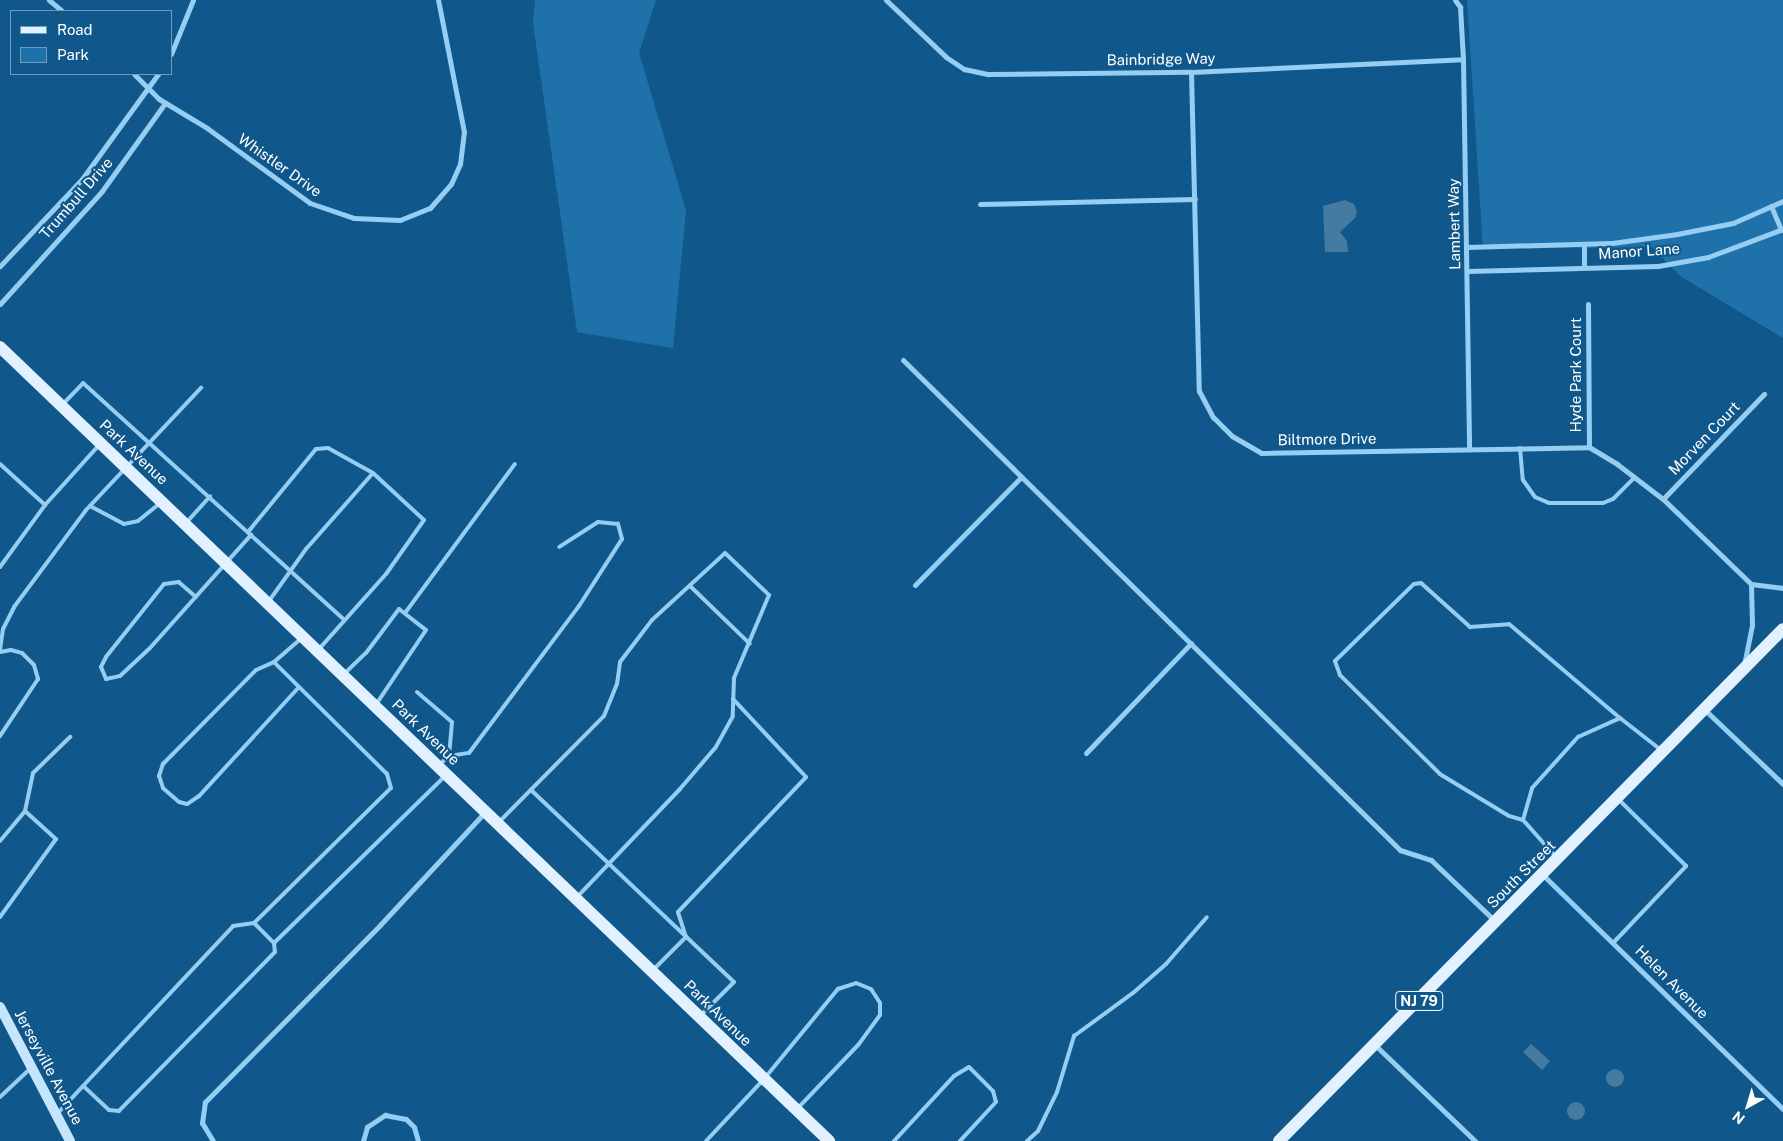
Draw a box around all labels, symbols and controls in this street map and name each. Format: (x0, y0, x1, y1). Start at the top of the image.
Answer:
legend (10, 10, 172, 75)
text: Road (57, 21, 93, 38)
text: Park (57, 46, 89, 63)
street label: Bainbridge Way (1106, 49, 1216, 69)
street label: Whistler Drive (235, 130, 325, 200)
street label: Trumbull Drive (36, 154, 116, 242)
street label: Lambert Way (1444, 178, 1464, 270)
street label: Manor Lane (1597, 239, 1681, 263)
street label: Hyde Park Court (1567, 317, 1585, 433)
street label: Morven Court (1665, 398, 1743, 478)
street label: Park Avenue (96, 416, 172, 488)
street label: Biltmore Drive (1277, 429, 1377, 449)
street label: Park Avenue (388, 695, 464, 769)
street label: South Street (1483, 836, 1559, 912)
street label: Helen Avenue (1632, 942, 1712, 1022)
street label: Park Avenue (680, 976, 756, 1050)
road number: NJ 79 (1394, 989, 1444, 1012)
street label: Jerseyville Avenue (11, 1006, 87, 1128)
north arrow (1723, 1081, 1773, 1131)
text: N (1729, 1108, 1748, 1127)

